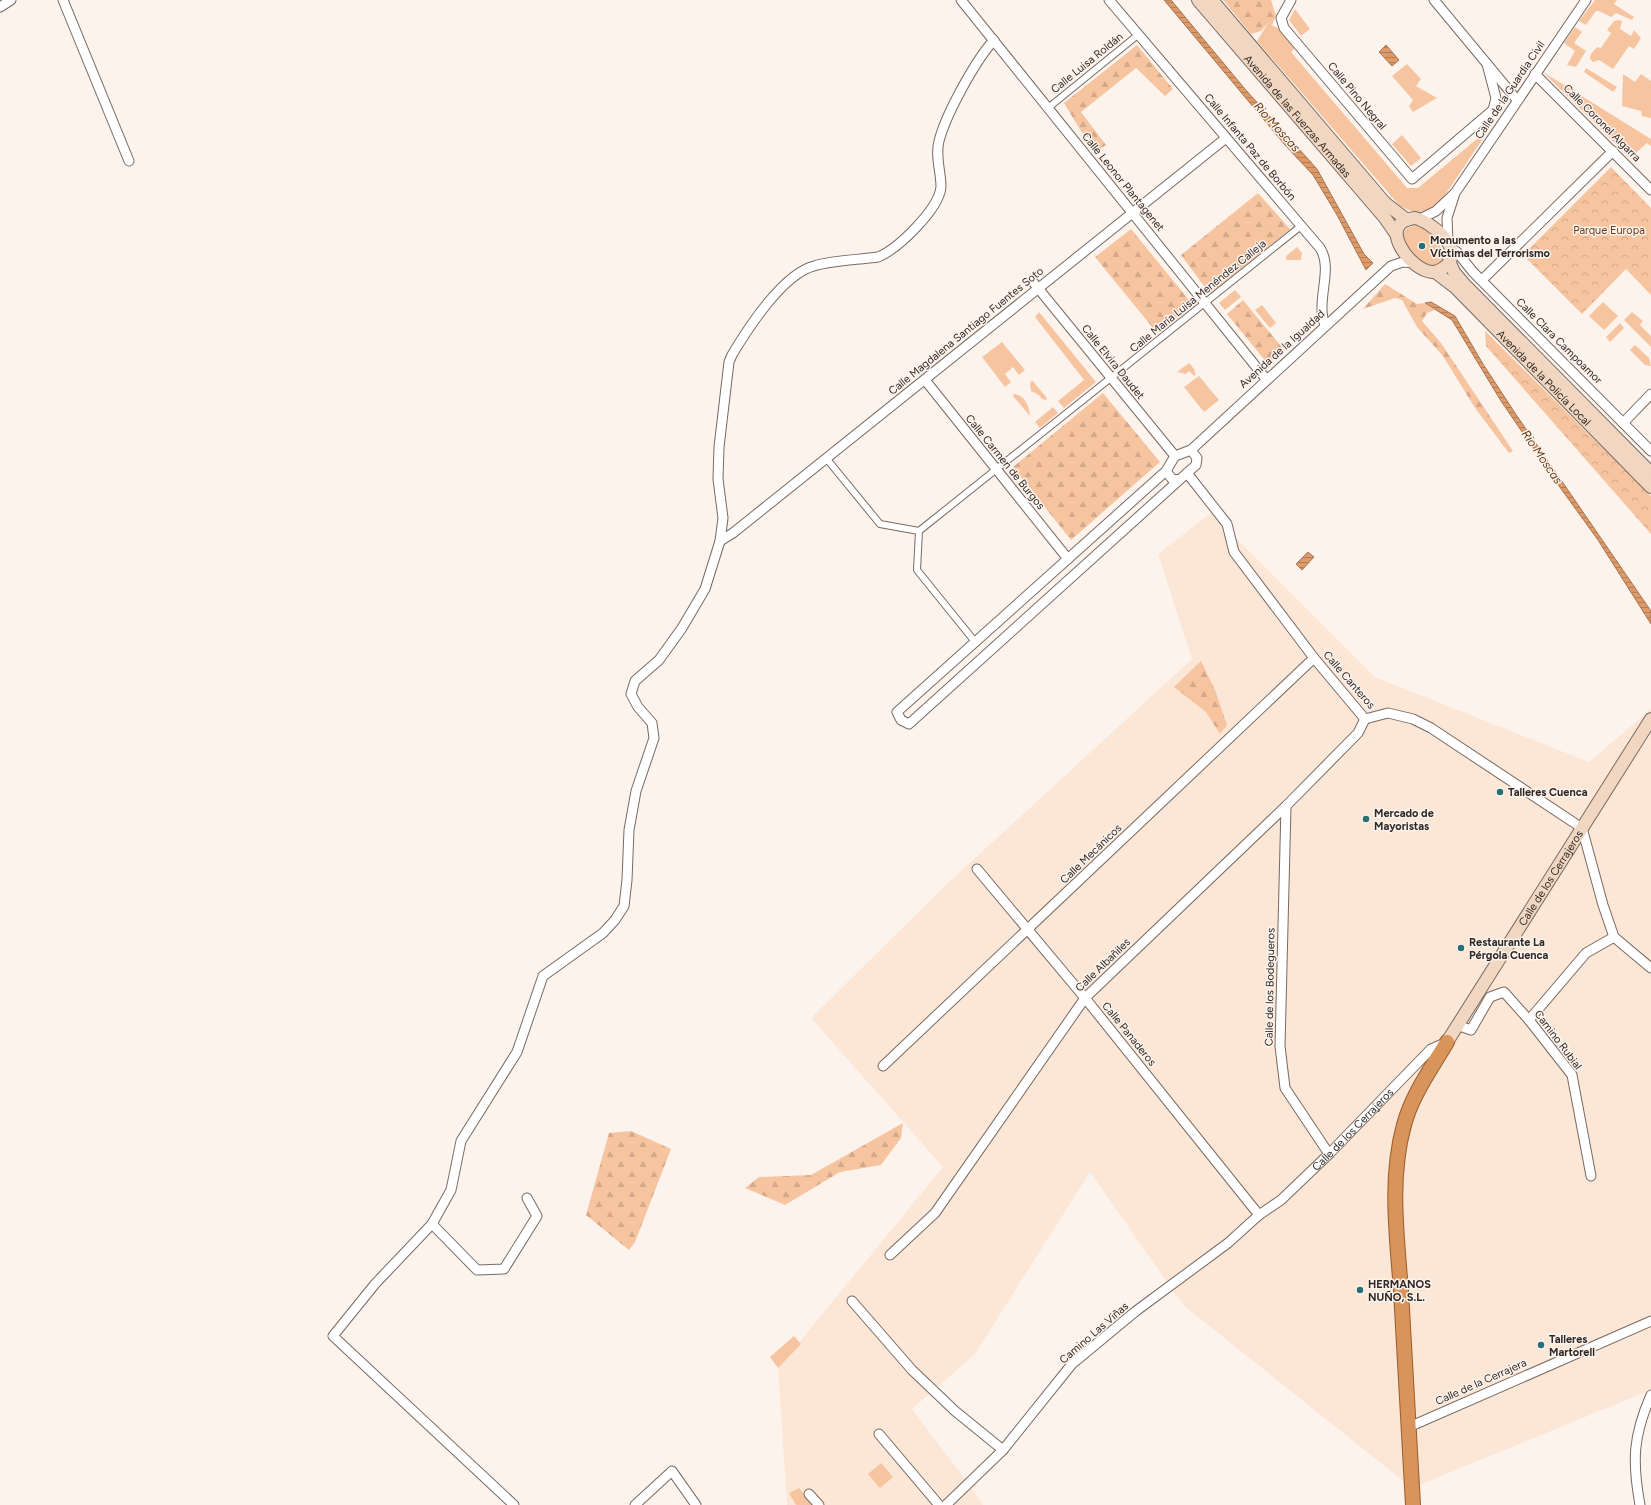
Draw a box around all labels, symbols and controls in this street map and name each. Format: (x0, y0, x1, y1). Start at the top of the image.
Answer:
street label: Calle Luisa Roldán (1048, 30, 1126, 96)
street label: Calle de la Guardia Civil (1472, 39, 1548, 141)
street label: Avenida de las Fuerzas Armadas (1241, 52, 1354, 180)
street label: Calle Pino Negral (1325, 60, 1389, 132)
street label: Calle Coronel Algarra (1561, 82, 1643, 164)
street label: Calle Infanta Paz de Borbón (1202, 91, 1298, 203)
water label: Rio Moscas (1251, 99, 1303, 155)
street label: Calle Leonor Plantagenet (1079, 130, 1167, 234)
park label: Parque Europa (1573, 224, 1645, 237)
place label: Monumento a las Víctimas del Terrorismo (1430, 234, 1551, 260)
street label: Calle María Luisa Menéndez Calleja (1127, 237, 1269, 355)
marker: Monumento a las Víctimas del Terrorismo (1417, 241, 1427, 251)
street label: Calle Magdalena Santiago Fuentes Soto (886, 264, 1046, 398)
street label: Calle Clara Campoamor (1513, 295, 1605, 387)
street label: Avenida de la Igualdad (1237, 307, 1327, 391)
street label: Calle Elvira Daudet (1079, 322, 1147, 402)
street label: Avenida de la Policía Local (1494, 327, 1594, 428)
street label: Calle Carmen de Burgos (963, 412, 1047, 512)
water label: Rio Moscas (1519, 427, 1565, 487)
street label: Calle Canteros (1320, 649, 1378, 711)
place label: Talleres Cuenca (1508, 786, 1588, 799)
marker: Talleres Cuenca (1495, 787, 1505, 797)
place label: Mercado de Mayoristas (1374, 807, 1434, 833)
marker: Mercado de Mayoristas (1361, 814, 1371, 824)
street label: Calle Mecánicos (1058, 821, 1124, 887)
street label: Calle de los Cerrajeros (1516, 828, 1586, 928)
street label: Calle de los Bodegueros (1262, 928, 1278, 1046)
street label: Calle Albañiles (1073, 936, 1133, 994)
place label: Restaurante La Pérgola Cuenca (1469, 936, 1549, 962)
marker: Restaurante La Pérgola Cuenca (1456, 943, 1466, 953)
street label: Calle Panaderos (1099, 999, 1159, 1069)
street label: Camino Rubial (1532, 1008, 1584, 1072)
street label: Calle de los Cerrajeros (1309, 1085, 1396, 1173)
place label: HERMANOS NUÑO, S.L. (1368, 1278, 1431, 1304)
marker: HERMANOS NUÑO, S.L. (1355, 1285, 1365, 1295)
street label: Camino Las Viñas (1057, 1300, 1131, 1366)
place label: Talleres Martorell (1549, 1333, 1595, 1359)
marker: Talleres Martorell (1536, 1340, 1546, 1350)
street label: Calle de la Cerrajera (1433, 1356, 1529, 1408)

